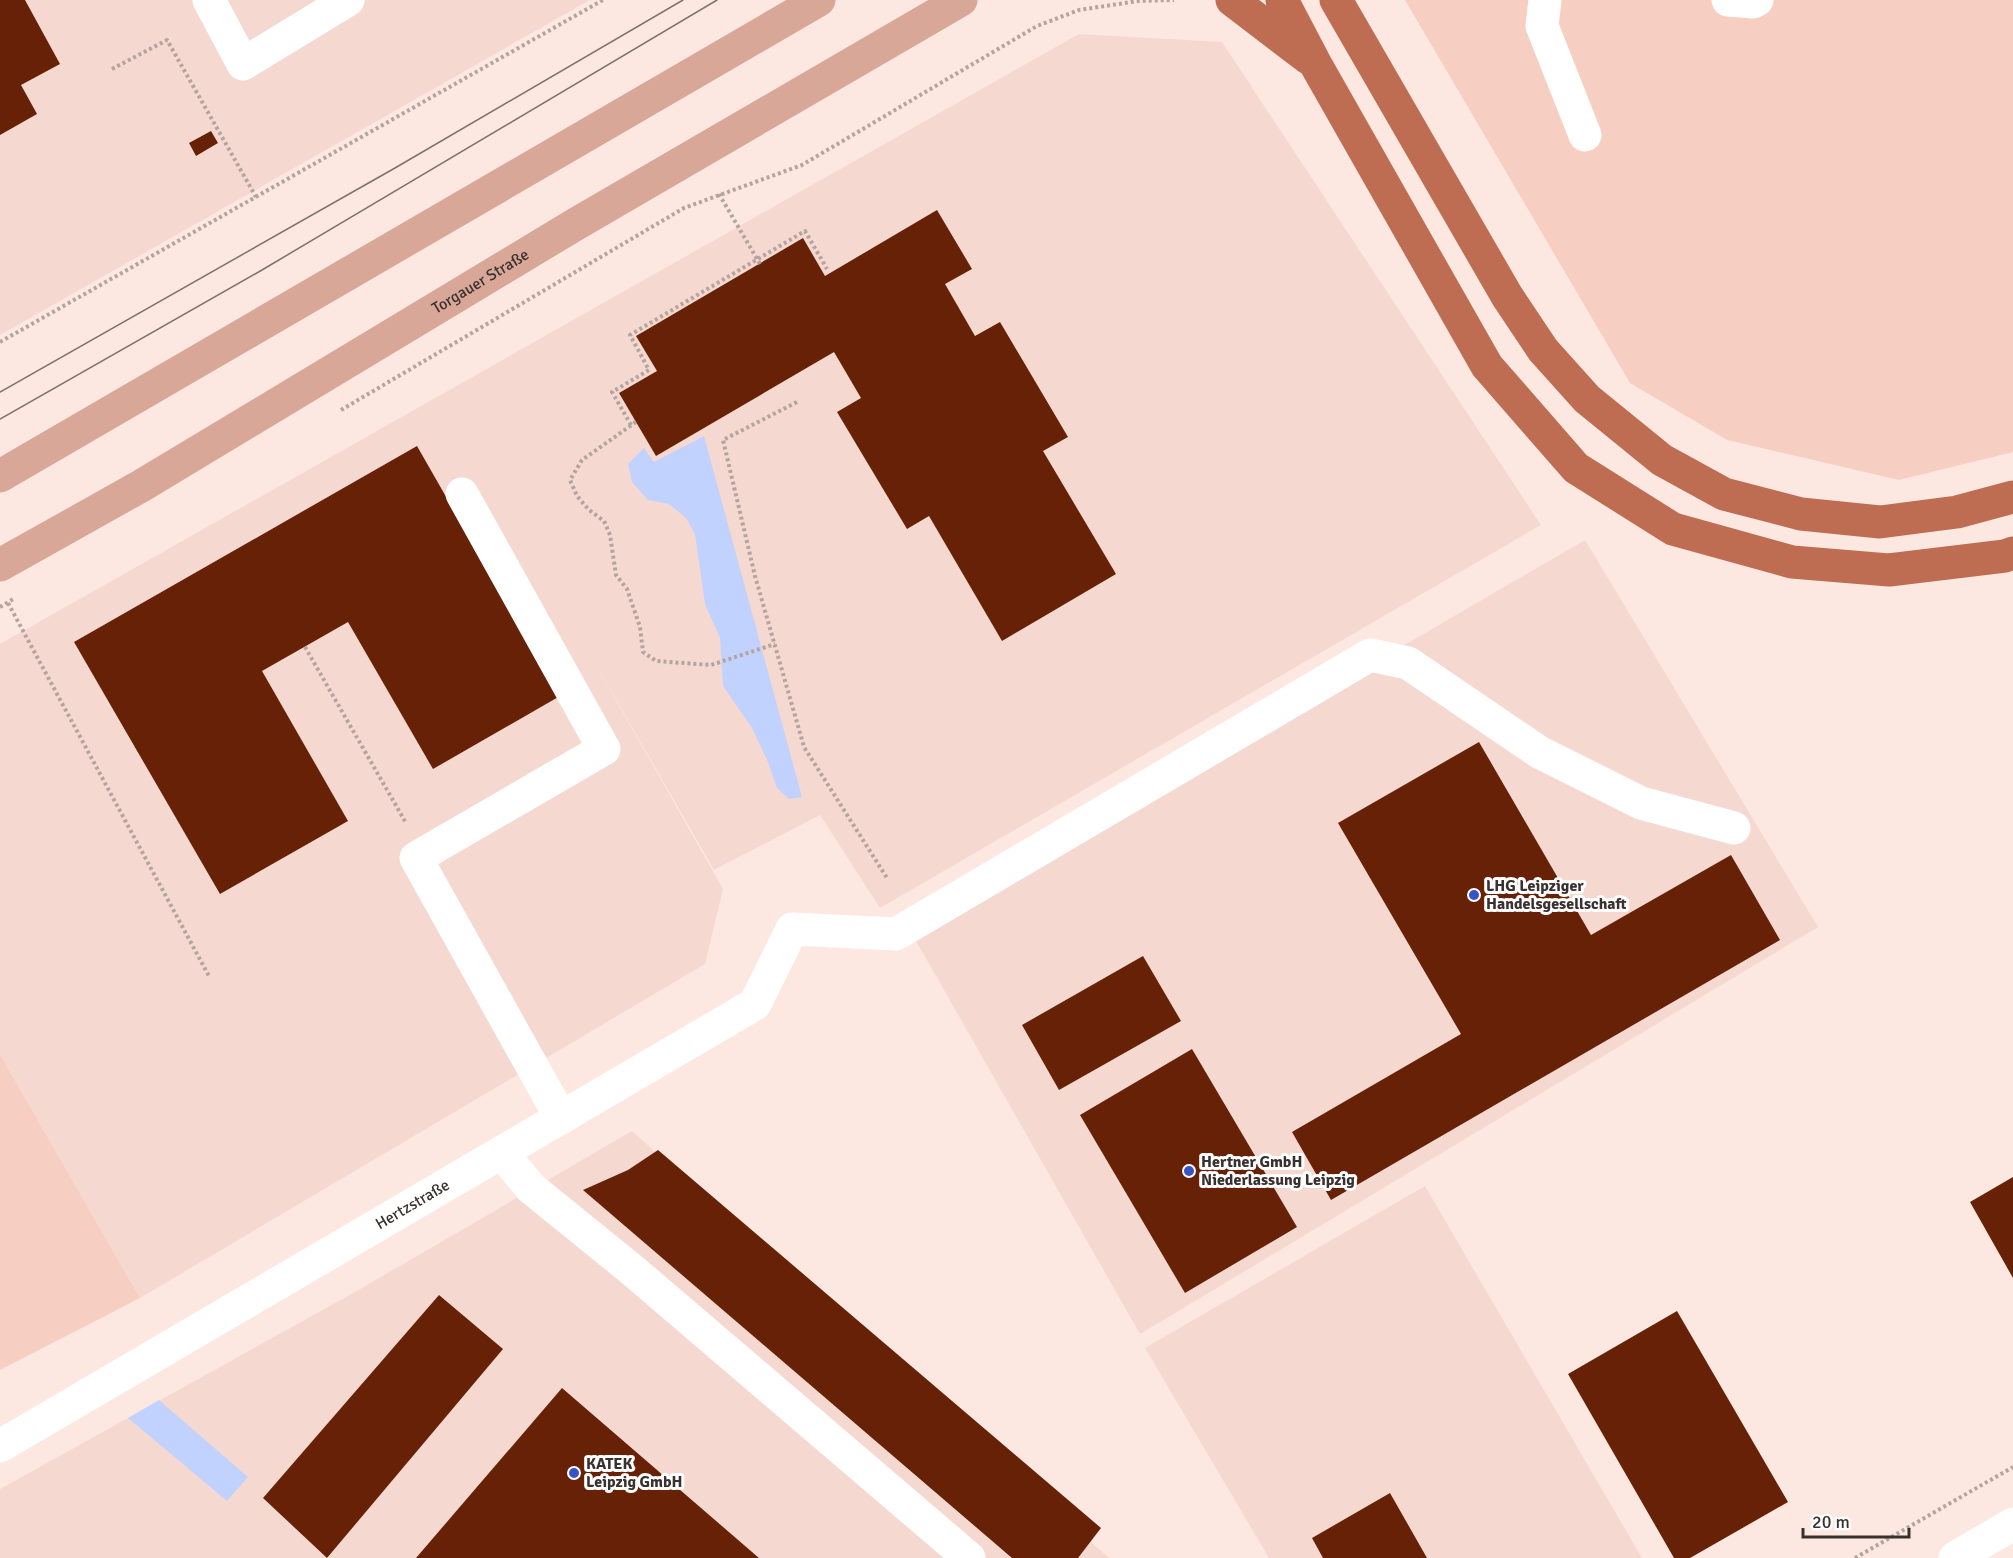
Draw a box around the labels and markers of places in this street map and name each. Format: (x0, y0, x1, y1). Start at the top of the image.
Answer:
place label: LHG Leipziger Handelsgesellschaft (1486, 876, 1627, 914)
marker: LHG Leipziger Handelsgesellschaft (1467, 888, 1481, 902)
place label: Hertner GmbH Niederlassung Leipzig (1201, 1152, 1355, 1190)
marker: Hertner GmbH Niederlassung Leipzig (1182, 1164, 1196, 1178)
place label: KATEK Leipzig GmbH (586, 1454, 683, 1492)
marker: KATEK Leipzig GmbH (567, 1466, 581, 1480)

